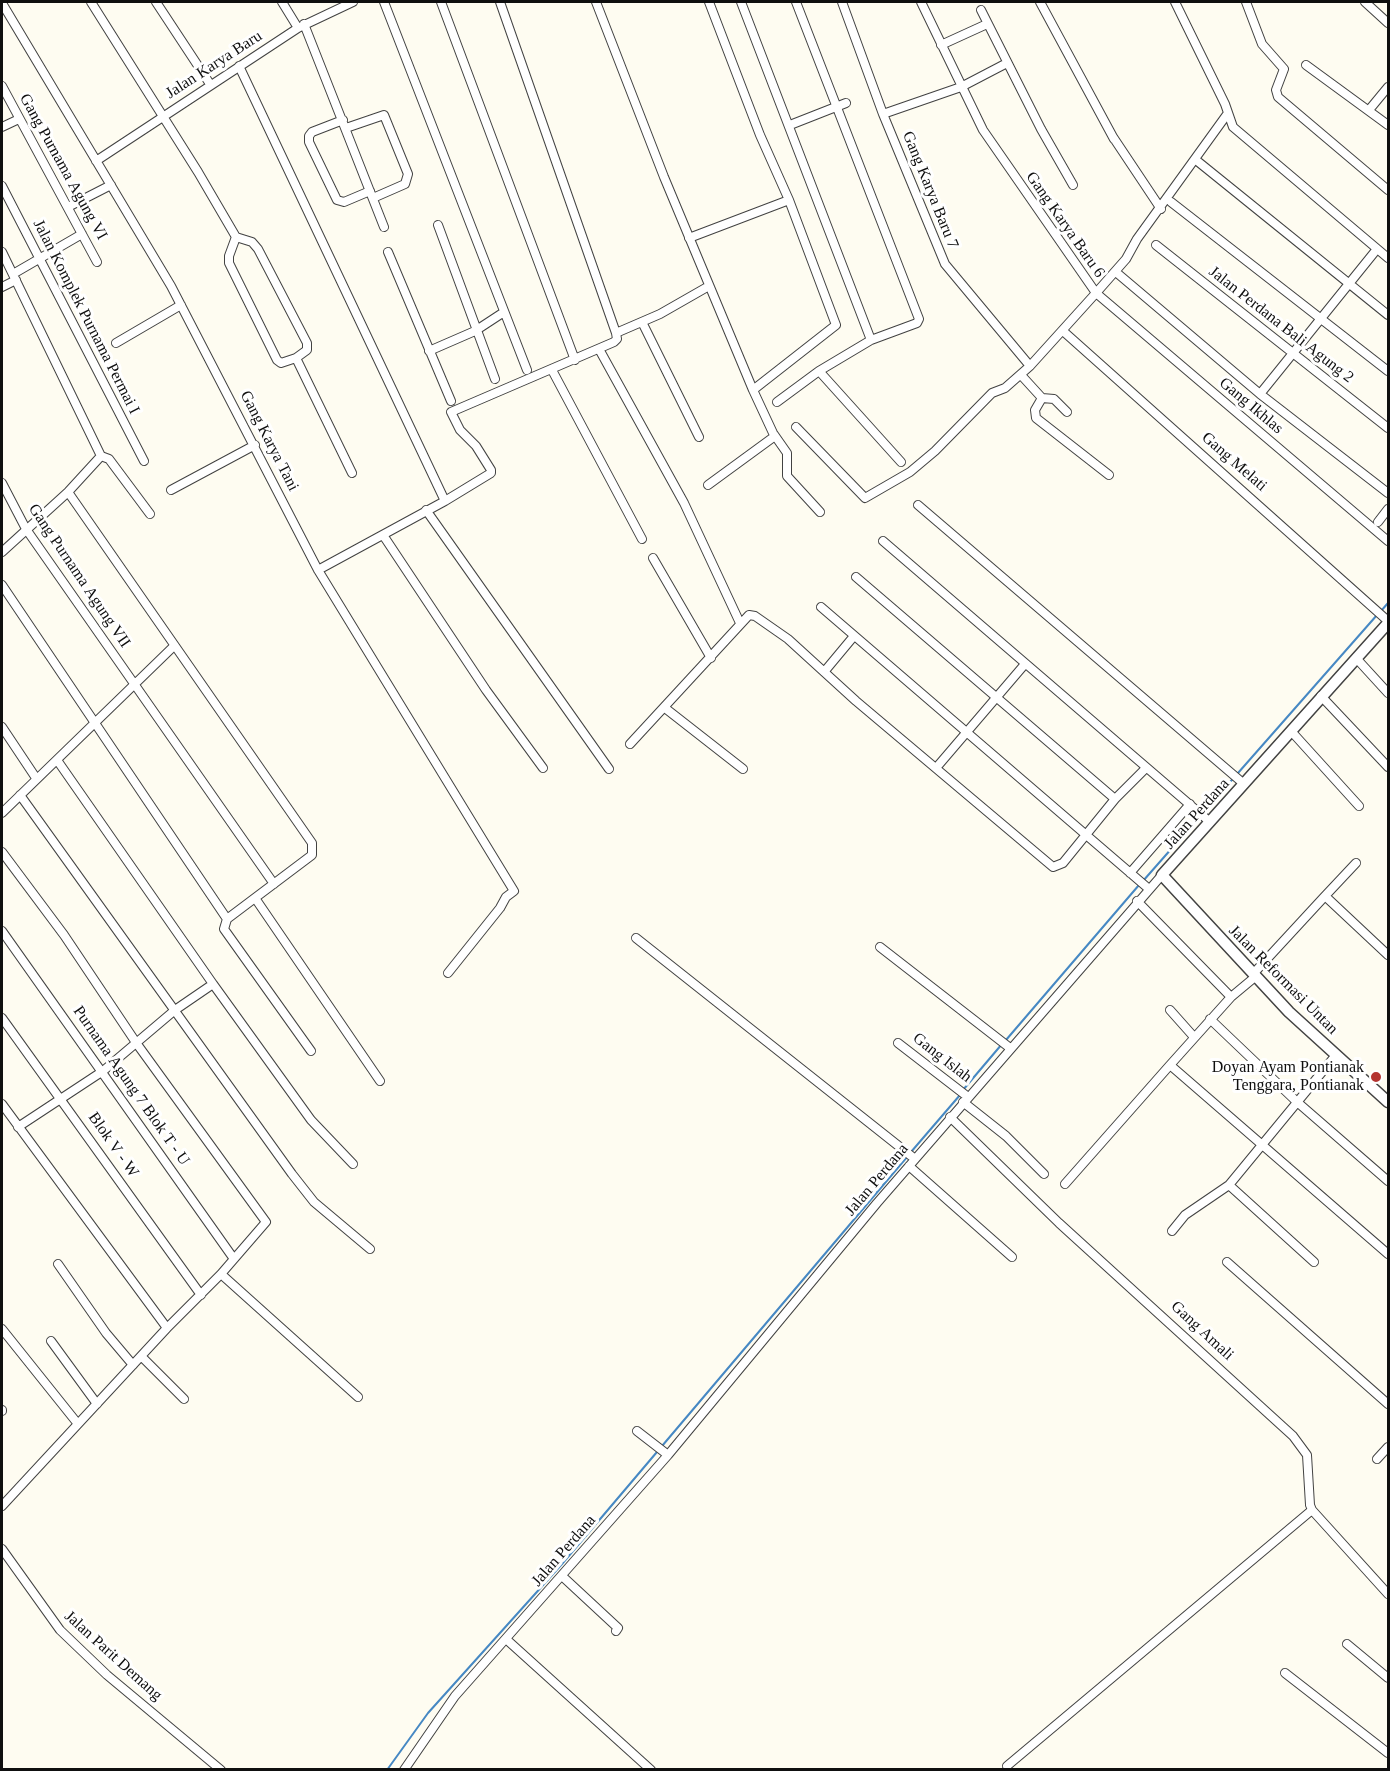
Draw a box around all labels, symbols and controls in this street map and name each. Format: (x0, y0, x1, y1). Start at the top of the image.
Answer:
street label: Jalan Karya Baru (162, 27, 266, 103)
street label: Gang Purnama Agung VI (15, 91, 111, 243)
street label: Gang Karya Baru 7 (898, 129, 962, 251)
street label: Gang Karya Baru 6 (1021, 168, 1109, 282)
street label: Jalan Komplek Purnama Permai I (28, 216, 144, 418)
street label: Jalan Perdana Bali Agung 2 (1205, 262, 1357, 388)
street label: Gang Ikhlas (1215, 374, 1287, 438)
street label: Gang Karya Tani (235, 388, 303, 494)
street label: Gang Melati (1197, 428, 1271, 496)
street label: Gang Purnama Agung VII (24, 500, 134, 652)
street label: Jalan Perdana (1160, 775, 1234, 853)
street label: Jalan Reformasi Untan (1224, 921, 1342, 1039)
street label: Purnama Agung 7 Blok T - U (69, 1003, 193, 1169)
street label: Gang Islah (909, 1029, 975, 1087)
place label: Doyan Ayam Pontianak Tenggara, Pontianak (1212, 1058, 1364, 1096)
marker: Doyan Ayam Pontianak Tenggara, Pontianak (1369, 1070, 1383, 1084)
street label: Blok V - W (84, 1109, 142, 1181)
street label: Jalan Perdana (841, 1140, 913, 1220)
street label: Gang Amali (1167, 1297, 1237, 1365)
street label: Jalan Perdana (528, 1511, 600, 1591)
street label: Jalan Parit Demang (60, 1607, 166, 1705)

